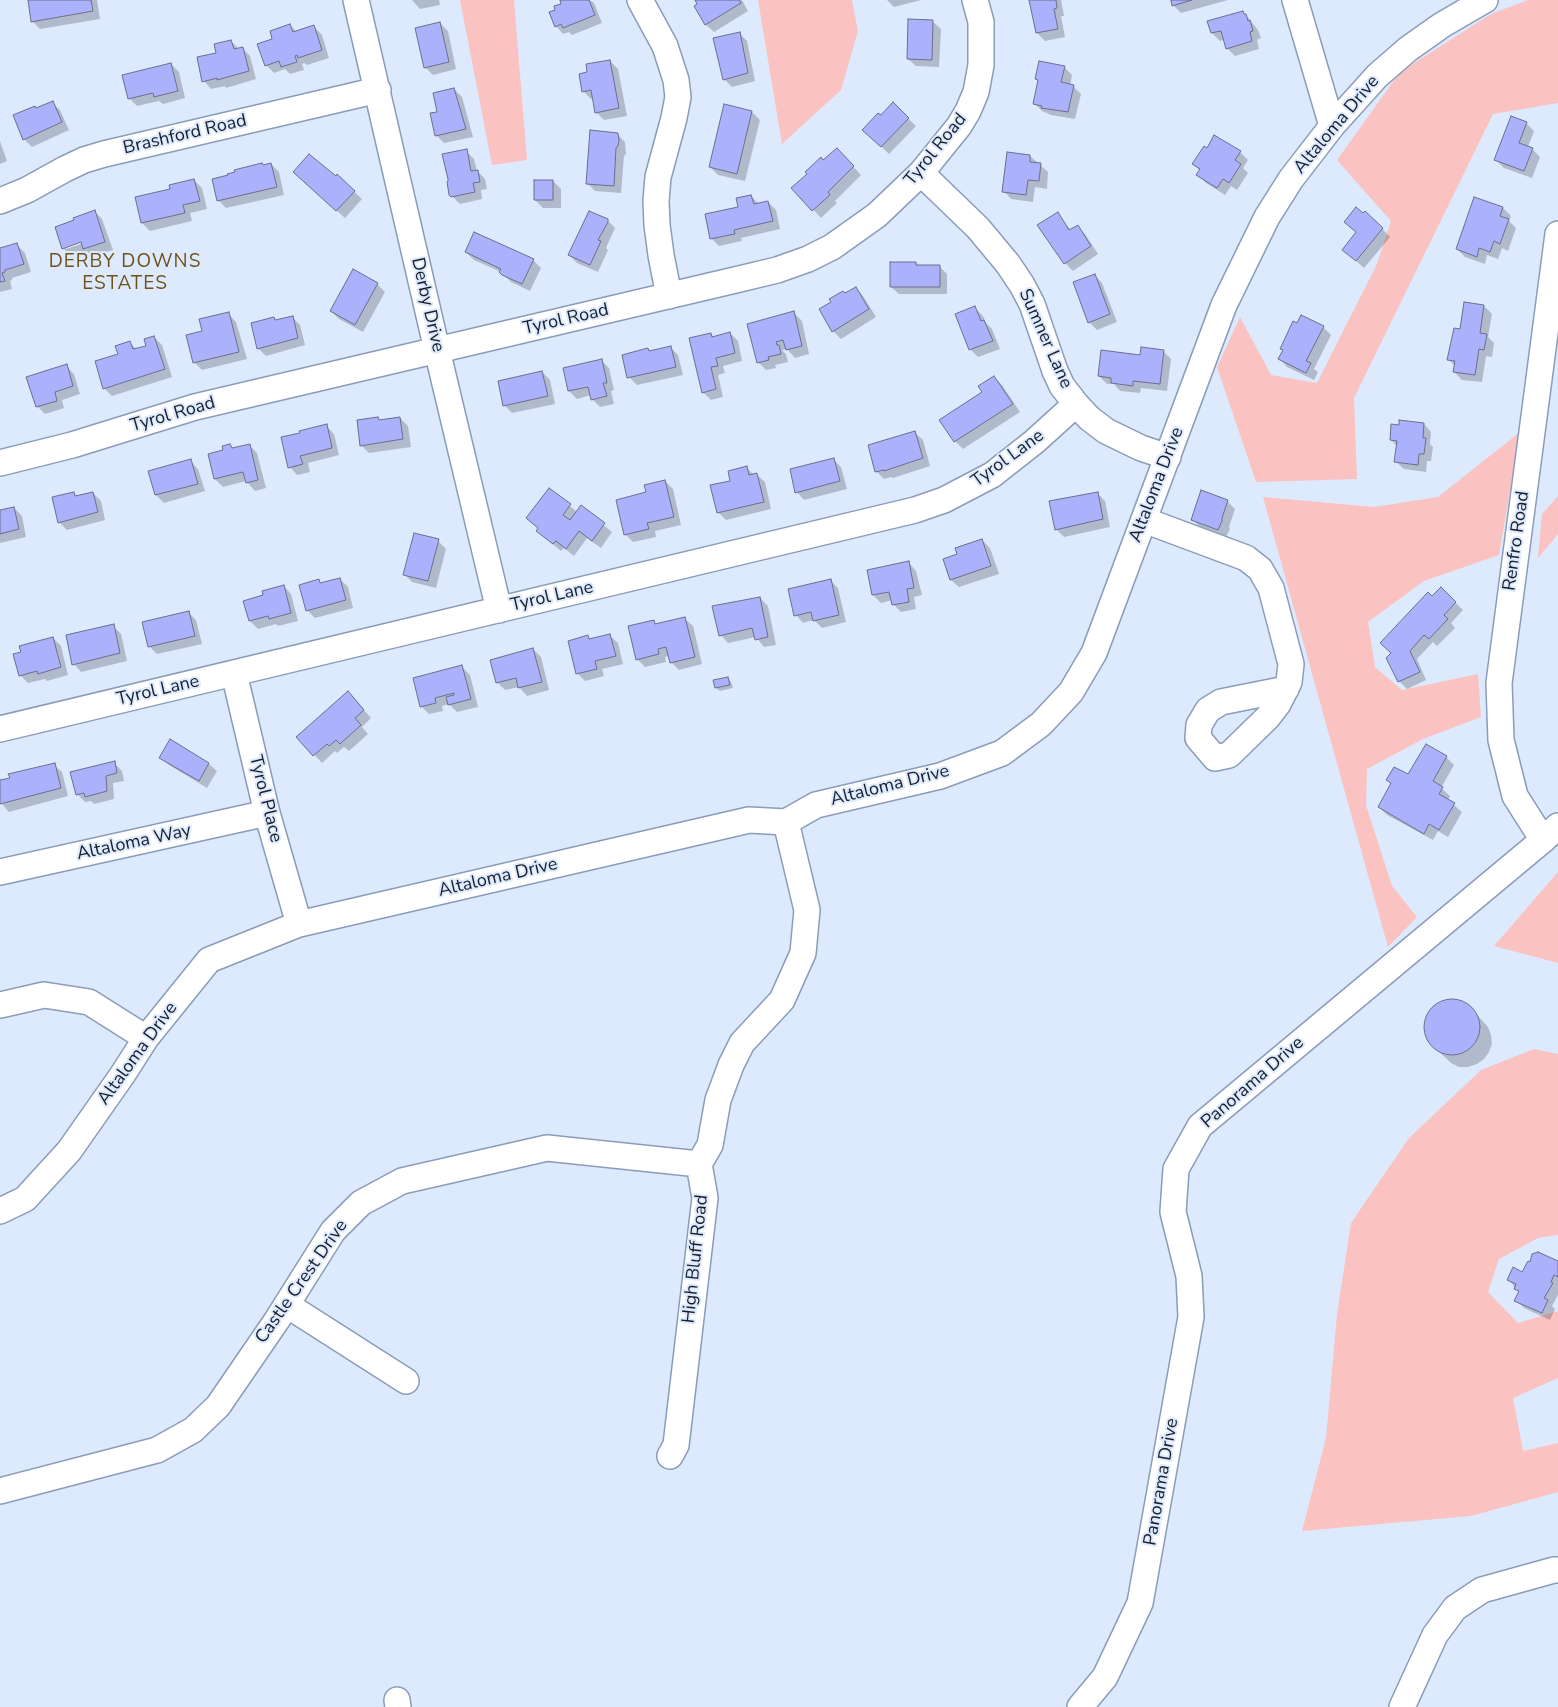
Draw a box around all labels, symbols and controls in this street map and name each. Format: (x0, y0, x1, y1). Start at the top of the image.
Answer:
street label: Altaloma Drive (1290, 71, 1384, 179)
street label: Tyrol Road (900, 109, 972, 191)
street label: Brashford Road (121, 110, 249, 160)
district label: DERBY DOWNS ESTATES (47, 251, 203, 295)
street label: Derby Drive (406, 256, 448, 354)
street label: Sumner Lane (1013, 286, 1077, 392)
street label: Tyrol Road (521, 300, 611, 340)
street label: Tyrol Road (128, 393, 218, 437)
street label: Altaloma Drive (1125, 424, 1189, 546)
street label: Tyrol Lane (968, 425, 1048, 493)
street label: Renfro Road (1499, 490, 1535, 592)
street label: Tyrol Lane (508, 577, 596, 617)
street label: Tyrol Lane (114, 671, 202, 711)
street label: Tyrol Place (244, 753, 286, 845)
street label: Altaloma Drive (828, 761, 952, 811)
street label: Altaloma Way (75, 820, 193, 866)
street label: Altaloma Drive (436, 854, 560, 902)
street label: Altaloma Drive (94, 998, 182, 1110)
street label: Panorama Drive (1197, 1033, 1309, 1133)
street label: High Bluff Road (679, 1194, 713, 1324)
street label: Castle Crest Drive (251, 1216, 353, 1348)
street label: Panorama Drive (1140, 1417, 1184, 1547)

